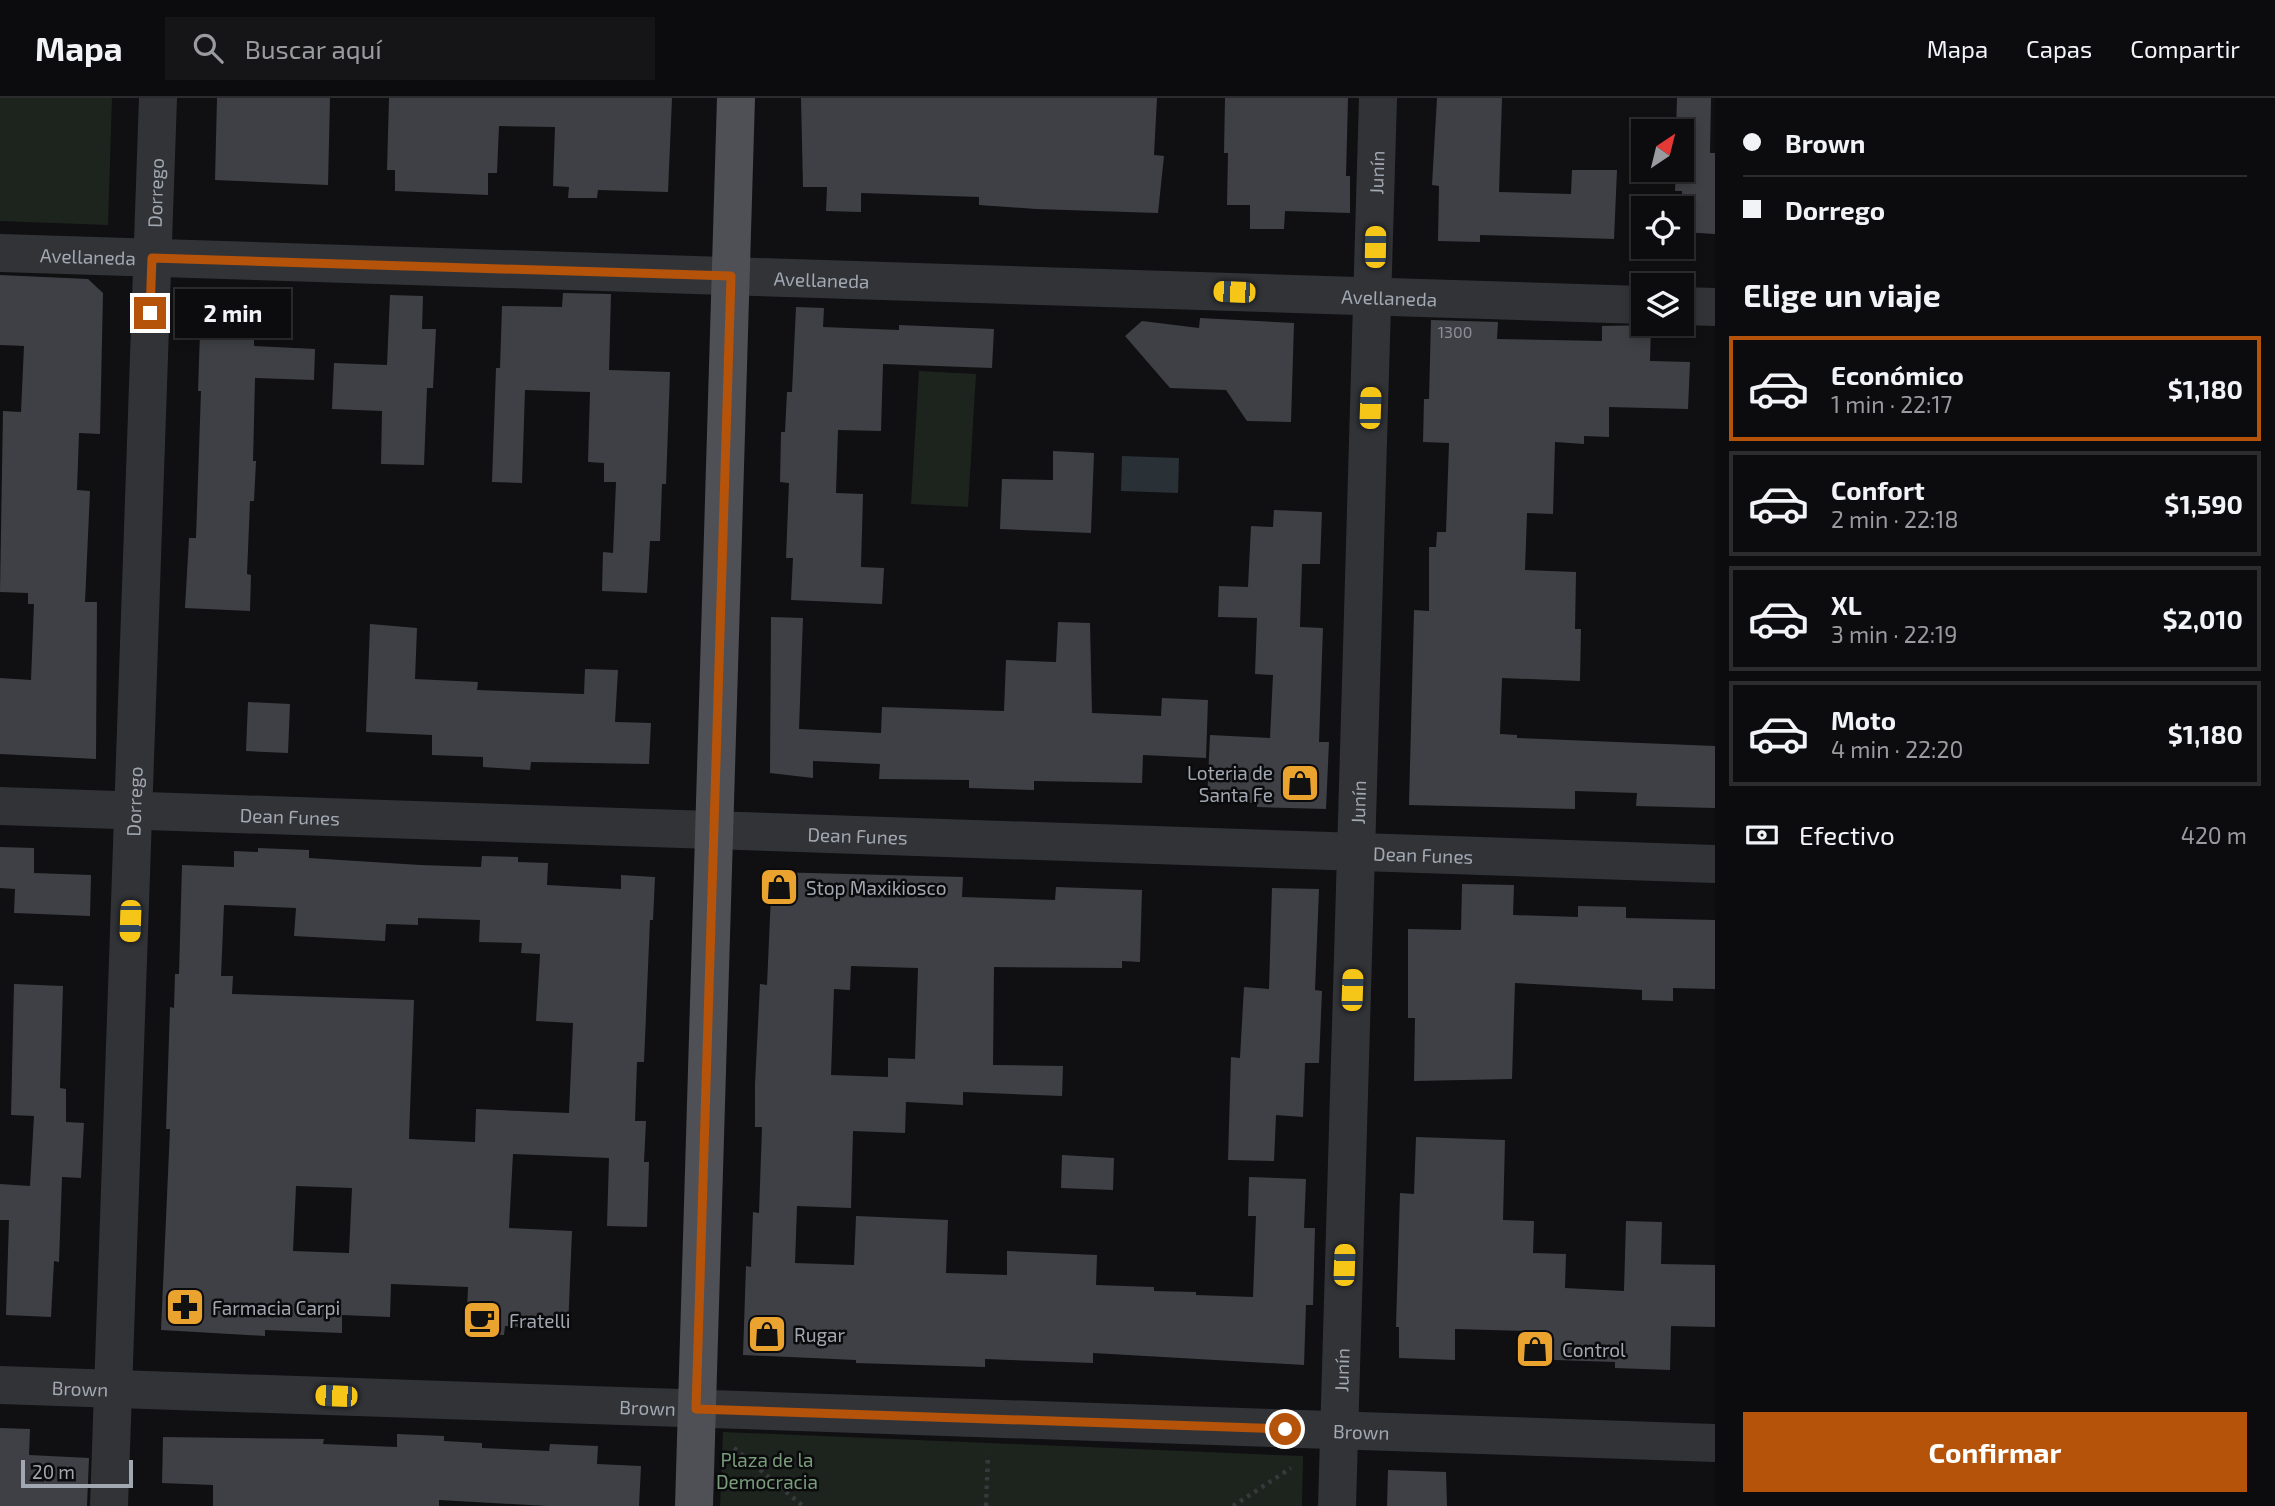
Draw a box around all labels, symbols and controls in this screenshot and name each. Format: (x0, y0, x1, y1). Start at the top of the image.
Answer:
search box (165, 17, 655, 80)
text: Mapa (35, 28, 123, 68)
icon: search (189, 29, 227, 67)
text: Buscar aquí (245, 33, 382, 64)
text: Mapa (1927, 34, 1988, 63)
text: Capas (2026, 34, 2092, 63)
text: Compartir (2130, 34, 2240, 63)
north arrow (1631, 119, 1694, 182)
map controls (1631, 119, 1694, 336)
text: Brown (1785, 127, 1865, 158)
street label: Junín (1364, 150, 1388, 195)
street label: Dorrego (142, 157, 167, 228)
text: Dorrego (1785, 194, 1885, 225)
button: locate (1631, 196, 1694, 259)
car (1365, 226, 1386, 268)
street label: Avellaneda (40, 243, 136, 269)
street label: Avellaneda (773, 266, 870, 292)
button: layers (1631, 273, 1694, 336)
text: Elige un viaje (1743, 275, 1941, 313)
car (1213, 281, 1256, 303)
street label: Avellaneda (1341, 284, 1438, 310)
callout: 2 min (174, 288, 290, 338)
route end (134, 297, 166, 329)
text: 2 min (204, 299, 262, 327)
house number: 1300 (1438, 322, 1472, 341)
icon: car (1747, 357, 1810, 420)
text: Económico (1831, 359, 1964, 390)
text: $1,180 (2168, 373, 2243, 404)
car (1359, 387, 1382, 429)
text: 1 min · 22:17 (1831, 390, 1952, 418)
icon: car (1747, 472, 1810, 535)
text: Confort (1831, 474, 1925, 505)
text: $1,590 (2164, 488, 2243, 519)
text: 2 min · 22:18 (1831, 505, 1958, 533)
icon: car (1747, 587, 1810, 650)
text: XL (1831, 589, 1862, 620)
text: $2,010 (2162, 603, 2243, 634)
text: 3 min · 22:19 (1831, 620, 1957, 648)
icon: car (1747, 702, 1810, 765)
text: Moto (1831, 704, 1896, 735)
text: $1,180 (2168, 718, 2243, 749)
text: 4 min · 22:20 (1831, 735, 1963, 763)
place label: Loteria de Santa Fe (1187, 761, 1273, 806)
shop icon: Loteria de Santa Fe (1279, 762, 1321, 804)
street label: Dorrego (121, 766, 146, 837)
street label: Junín (1345, 780, 1370, 825)
street label: Dean Funes (239, 803, 340, 829)
icon: cash (1743, 816, 1781, 854)
text: Efectivo (1799, 819, 1895, 850)
text: 420 m (2181, 821, 2247, 849)
street label: Dean Funes (807, 822, 908, 848)
street label: Dean Funes (1373, 841, 1474, 867)
shop icon: Stop Maxikiosco (758, 866, 800, 908)
place label: Stop Maxikiosco (806, 876, 946, 899)
car (119, 900, 142, 942)
car (1341, 969, 1364, 1011)
car (1333, 1244, 1356, 1286)
pharmacy icon: Farmacia Carpi (164, 1286, 206, 1328)
place label: Farmacia Carpi (212, 1296, 340, 1319)
cafe icon: Fratelli (461, 1299, 503, 1341)
place label: Fratelli (509, 1309, 570, 1332)
shop icon: Rugar (746, 1313, 788, 1355)
place label: Rugar (794, 1323, 846, 1346)
shop icon: Control (1514, 1328, 1556, 1370)
place label: Control (1562, 1338, 1626, 1361)
street label: Junín (1329, 1348, 1353, 1392)
street label: Brown (51, 1375, 109, 1400)
car (315, 1385, 358, 1407)
street label: Brown (619, 1394, 676, 1419)
button: Confirmar (1743, 1412, 2247, 1492)
route start (1269, 1413, 1301, 1445)
street label: Brown (1333, 1419, 1390, 1443)
park label: Plaza de la Democracia (716, 1448, 818, 1493)
scale bar (21, 1457, 133, 1489)
text: 20 m (32, 1460, 75, 1483)

